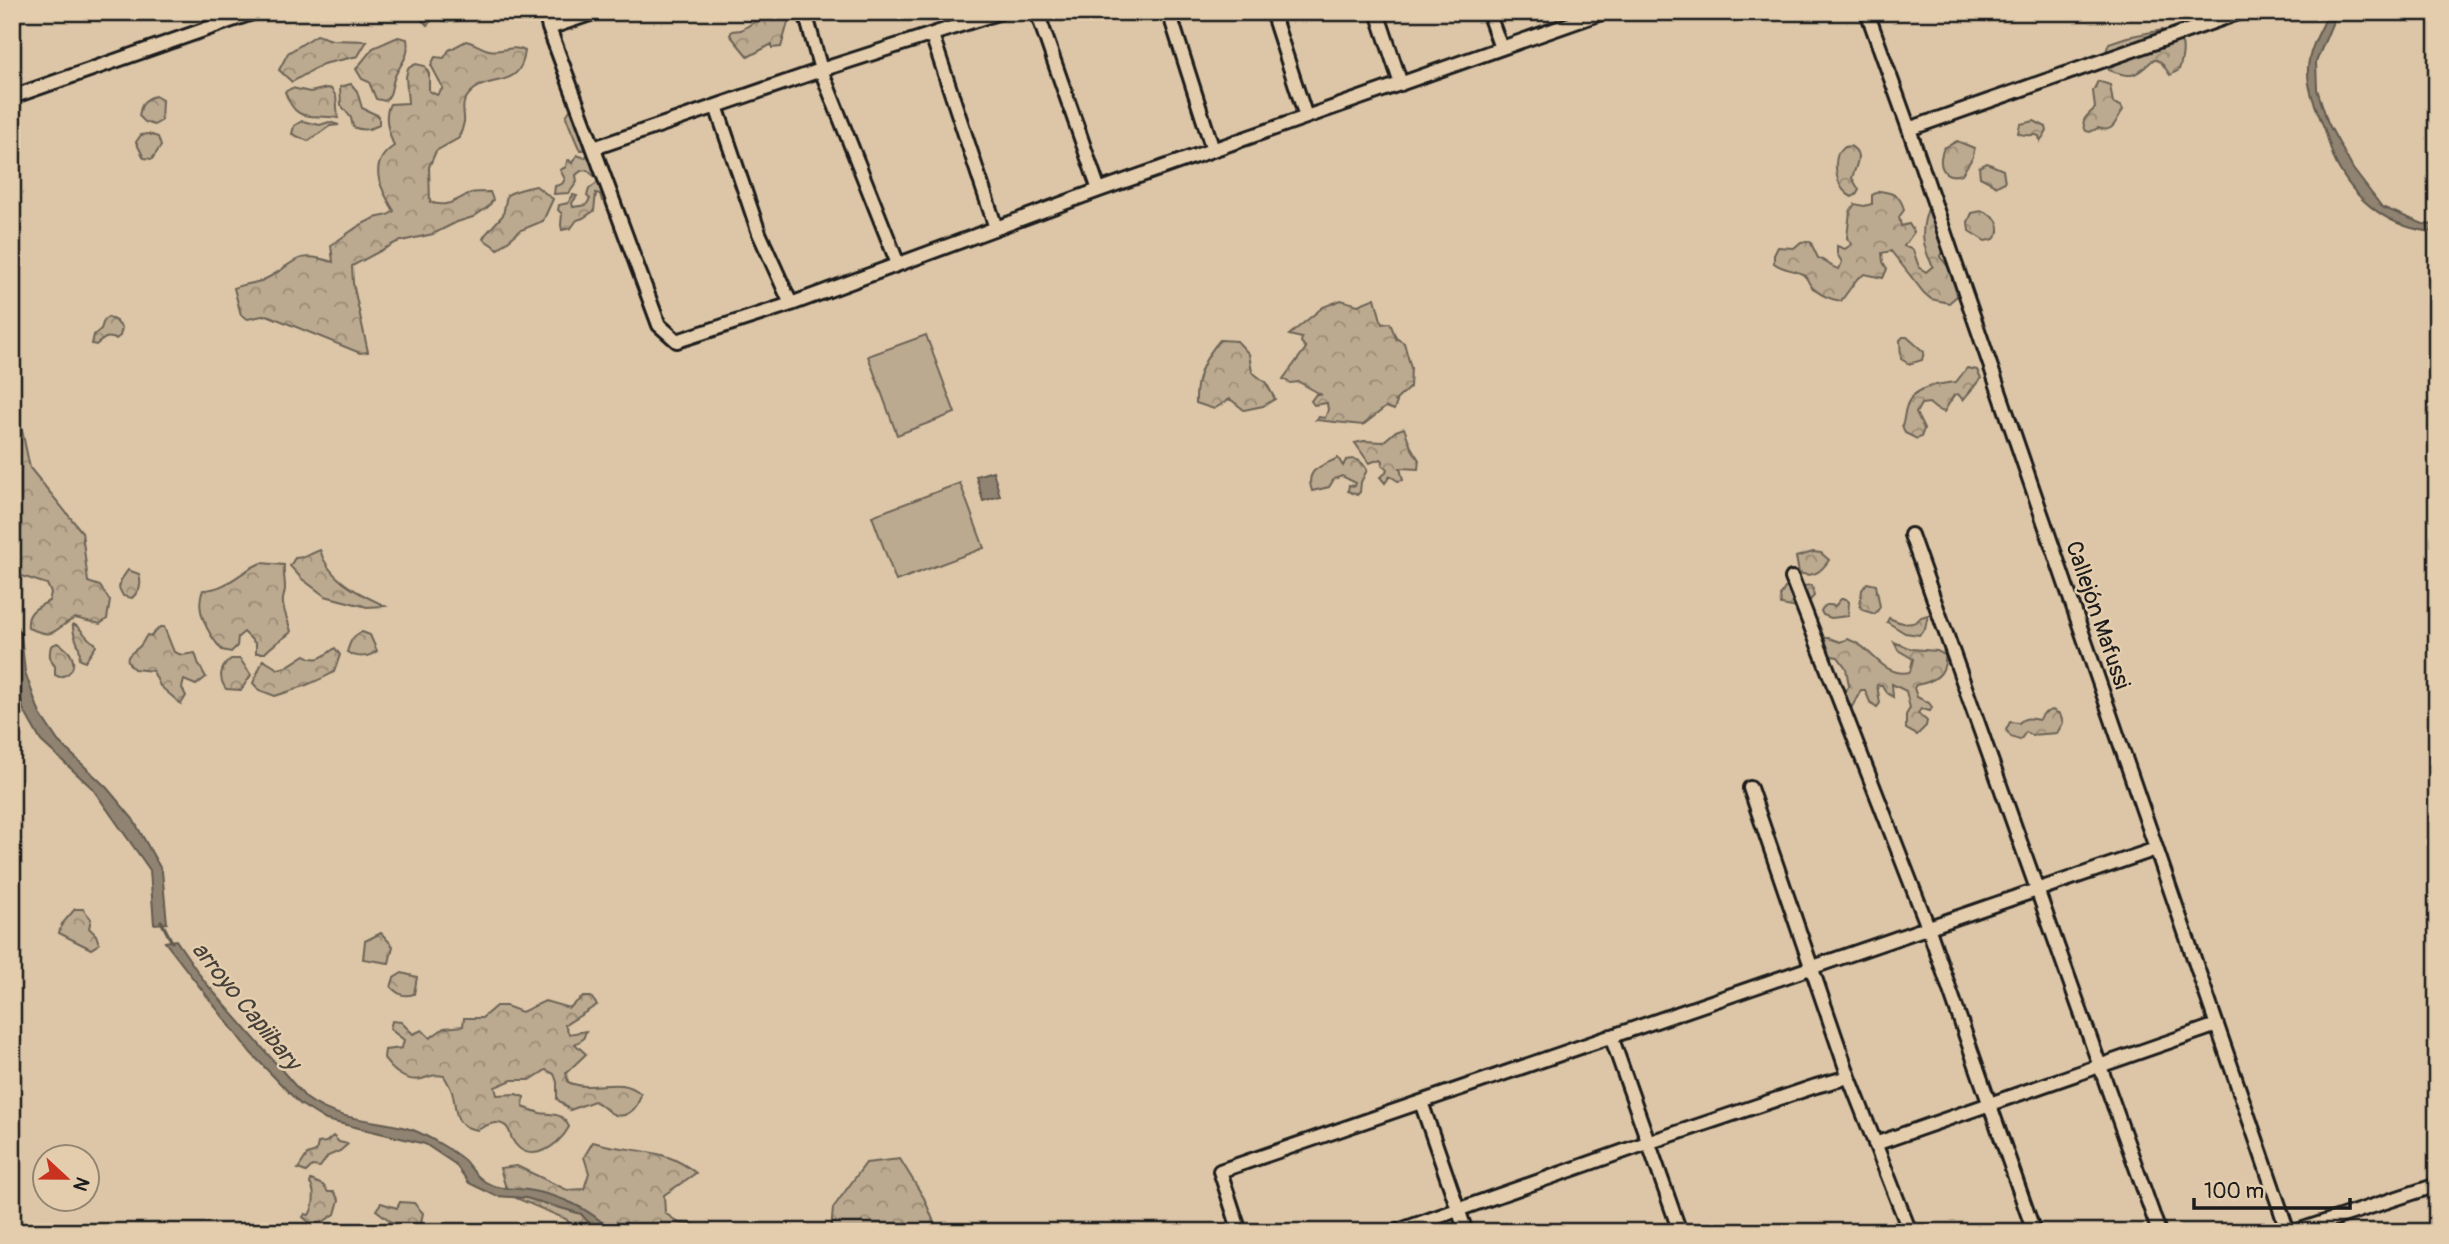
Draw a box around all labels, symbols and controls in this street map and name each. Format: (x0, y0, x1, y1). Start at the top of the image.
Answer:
street label: Callejón Mafussi (2059, 537, 2137, 693)
water label: arroyo Capiibary (185, 936, 308, 1078)
north arrow (32, 1142, 102, 1212)
scale bar (2194, 1167, 2349, 1211)
text: N (67, 1174, 94, 1195)
text: 100 m (2204, 1178, 2264, 1205)

